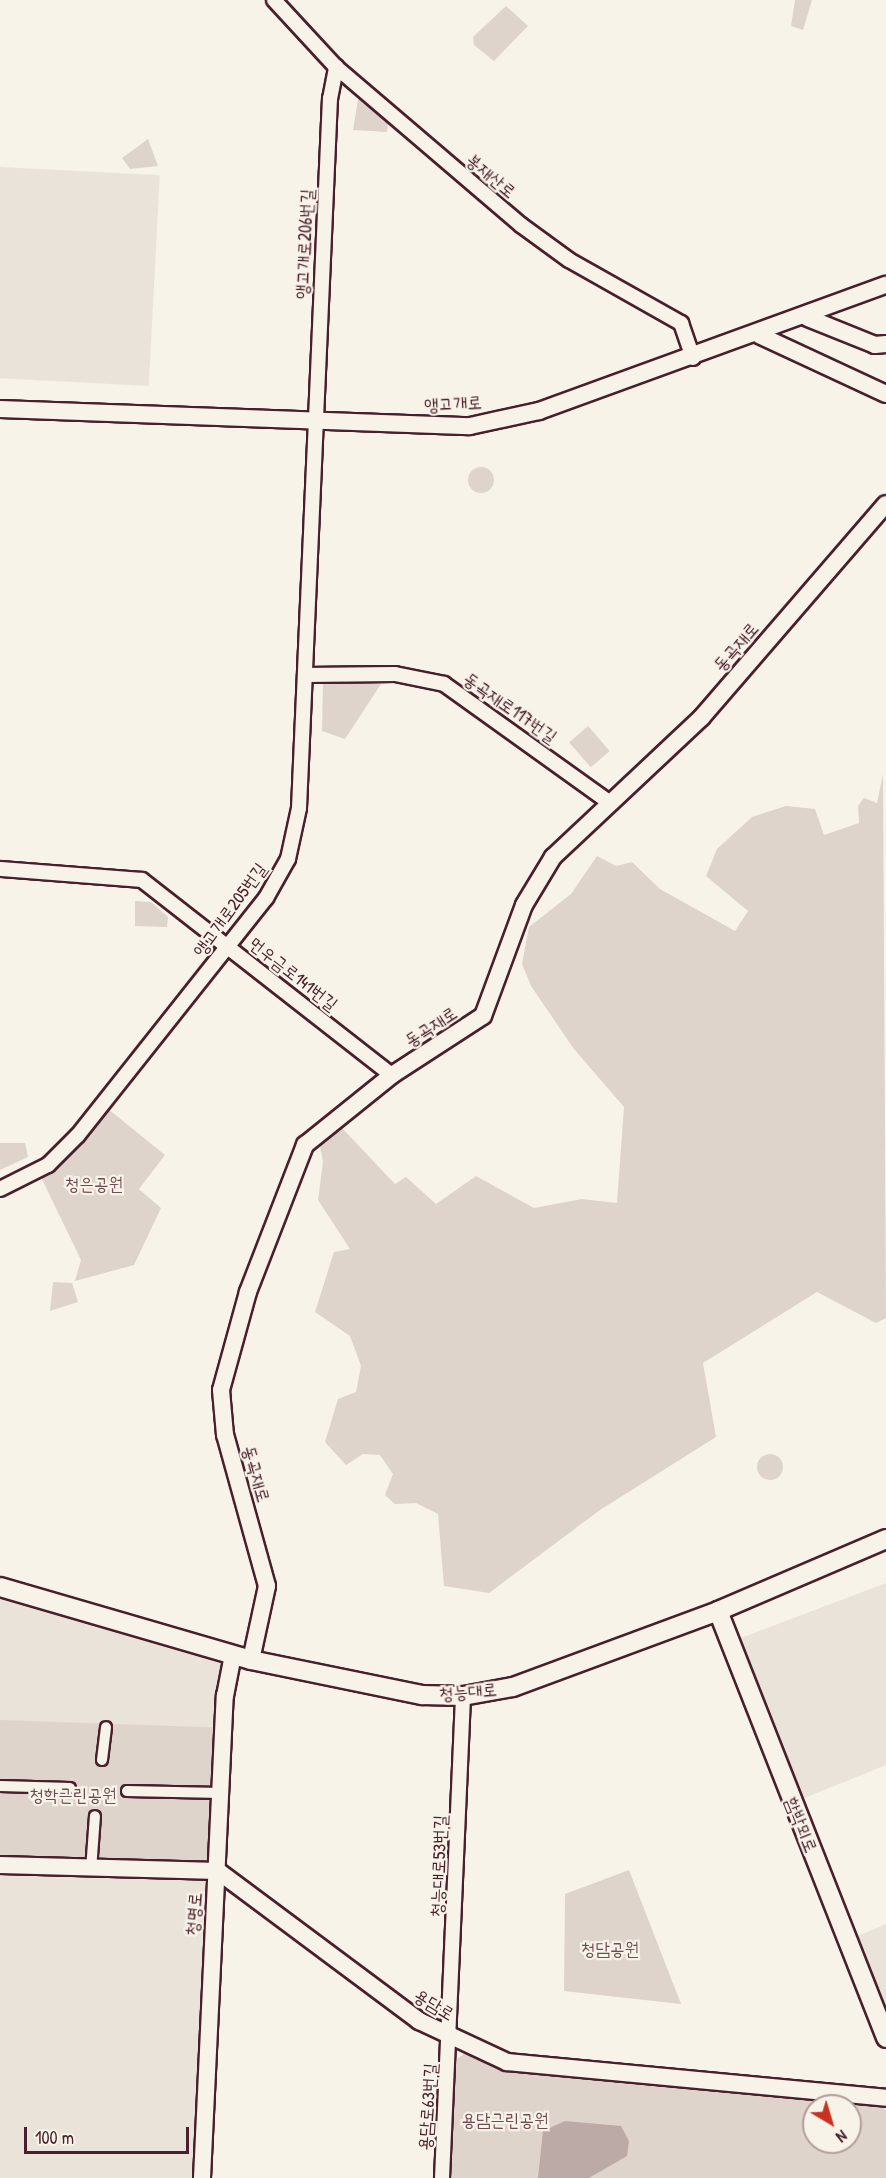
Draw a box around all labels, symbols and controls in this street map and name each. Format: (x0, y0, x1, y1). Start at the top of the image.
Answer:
street label: 봉재산로 (462, 149, 520, 203)
street label: 앵고개로206번길 (291, 188, 319, 300)
street label: 앵고개로 (424, 392, 482, 416)
street label: 동곡재로 (709, 618, 763, 676)
street label: 동곡재로117번길 (459, 668, 561, 748)
street label: 앵고개로205번길 (189, 859, 271, 961)
street label: 먼우금로141번길 (244, 933, 342, 1015)
street label: 동곡재로 (401, 1002, 461, 1052)
park label: 청은공원 (65, 1173, 123, 1195)
street label: 동곡재로 (238, 1443, 274, 1505)
street label: 청능대로 (438, 1679, 498, 1705)
park label: 청학근린공원 (30, 1784, 116, 1806)
street label: 함박뫼로 (780, 1794, 822, 1856)
street label: 청능대로53번길 (426, 1814, 452, 1918)
street label: 청명로 (181, 1891, 207, 1937)
park label: 청담공원 (581, 1938, 639, 1960)
street label: 용담로 (410, 1985, 458, 2025)
street label: 용담로63번길 (414, 2063, 442, 2151)
north arrow (802, 2094, 862, 2154)
park label: 용담근린공원 (462, 2109, 548, 2131)
scale bar (27, 2115, 192, 2153)
text: 100 m (35, 2125, 74, 2150)
text: N (832, 2125, 852, 2148)

